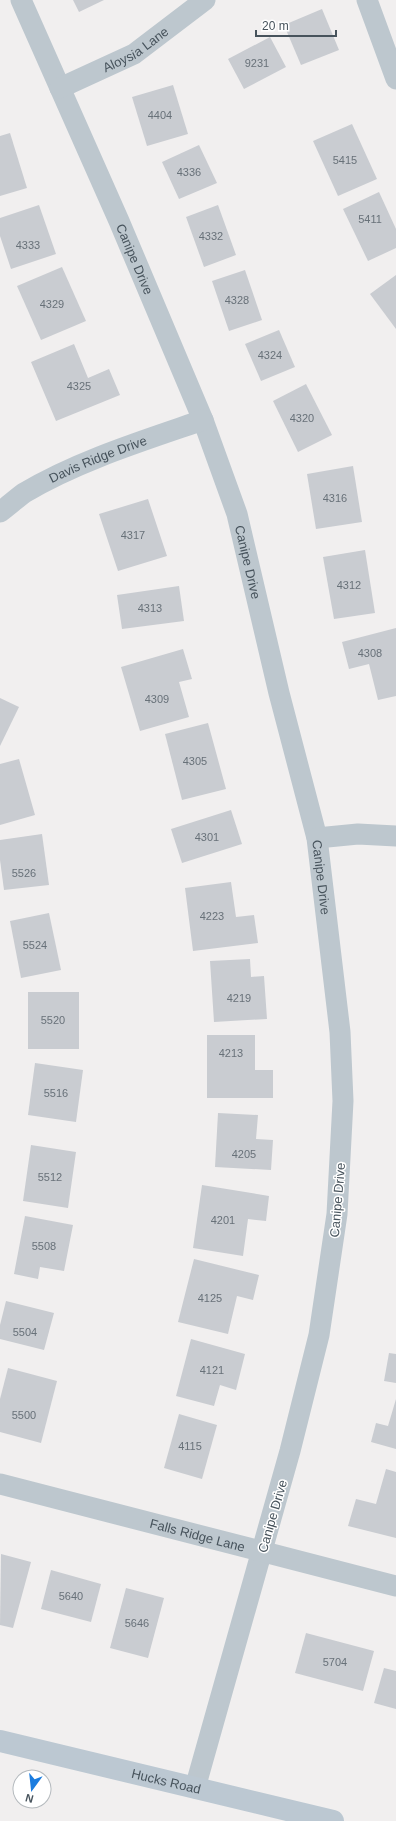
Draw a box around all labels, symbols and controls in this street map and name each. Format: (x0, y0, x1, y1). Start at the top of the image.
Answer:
scale bar (256, 12, 336, 38)
text: 20 m (262, 19, 289, 33)
street label: Aloysia Lane (100, 24, 171, 75)
house number: 9231 (245, 57, 269, 69)
house number: 4404 (148, 109, 172, 121)
house number: 5415 (333, 154, 357, 166)
house number: 4336 (177, 166, 201, 178)
house number: 5411 (358, 213, 382, 225)
street label: Canipe Drive (113, 222, 156, 297)
house number: 4332 (199, 230, 223, 242)
house number: 4333 (16, 239, 40, 251)
house number: 4328 (225, 294, 249, 306)
house number: 4329 (40, 298, 64, 310)
house number: 4324 (258, 349, 282, 361)
house number: 4325 (67, 380, 91, 392)
house number: 4320 (290, 412, 314, 424)
street label: Davis Ridge Drive (47, 433, 149, 486)
house number: 4316 (323, 492, 347, 504)
street label: Canipe Drive (232, 524, 264, 600)
house number: 4317 (121, 529, 145, 541)
house number: 4312 (337, 579, 361, 591)
house number: 4313 (138, 602, 162, 614)
house number: 4308 (358, 647, 382, 659)
house number: 4309 (145, 693, 169, 705)
house number: 4305 (183, 755, 207, 767)
house number: 4301 (195, 831, 219, 843)
street label: Canipe Drive (309, 839, 333, 916)
house number: 5526 (12, 867, 36, 879)
house number: 4223 (200, 910, 224, 922)
house number: 5524 (23, 939, 47, 951)
house number: 4219 (227, 992, 251, 1004)
house number: 5520 (41, 1014, 65, 1026)
house number: 4213 (219, 1047, 243, 1059)
house number: 5516 (44, 1087, 68, 1099)
house number: 4205 (232, 1148, 256, 1160)
street label: Canipe Drive (327, 1162, 348, 1238)
house number: 5512 (38, 1171, 62, 1183)
house number: 4201 (211, 1214, 235, 1226)
house number: 5508 (32, 1240, 56, 1252)
house number: 4125 (198, 1292, 222, 1304)
house number: 5504 (13, 1326, 37, 1338)
house number: 4121 (200, 1364, 224, 1376)
house number: 5500 (12, 1409, 36, 1421)
house number: 4115 (178, 1440, 202, 1452)
street label: Canipe Drive (255, 1478, 290, 1554)
street label: Falls Ridge Lane (148, 1516, 247, 1555)
house number: 5640 (59, 1590, 83, 1602)
house number: 5646 (125, 1617, 149, 1629)
house number: 5704 (323, 1656, 347, 1668)
street label: Hucks Road (130, 1766, 202, 1797)
north arrow (12, 1769, 52, 1809)
text: N (24, 1792, 35, 1805)

